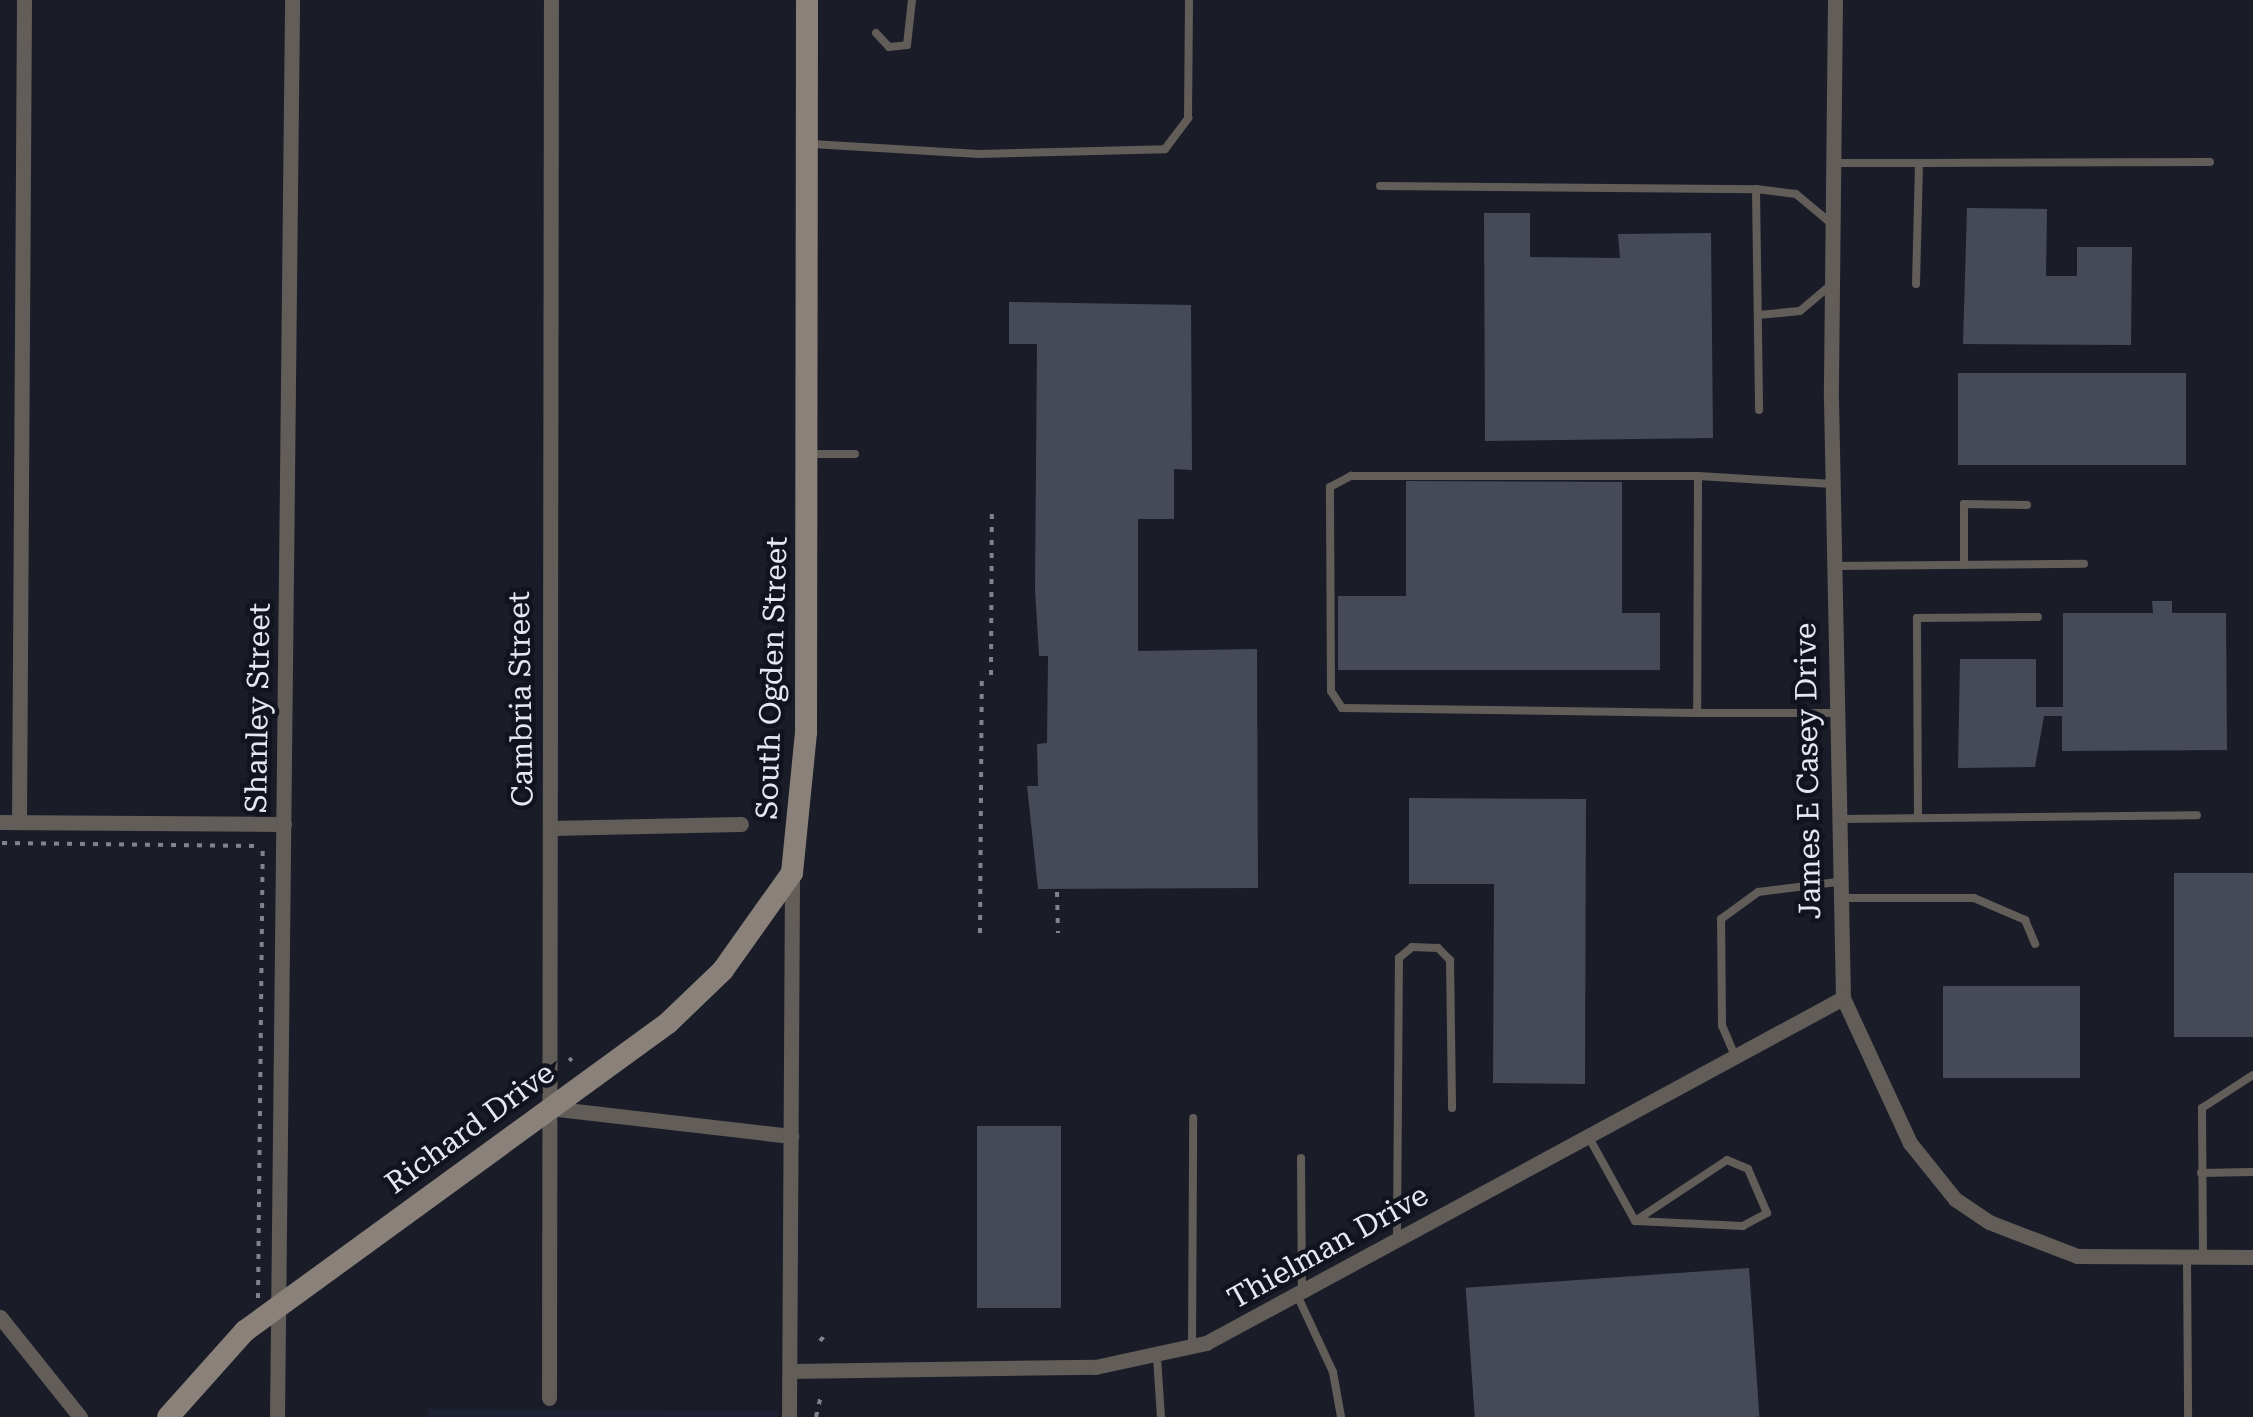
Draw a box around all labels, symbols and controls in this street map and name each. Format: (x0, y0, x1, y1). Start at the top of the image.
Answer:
street label: South Ogden Street (749, 536, 795, 820)
street label: Cambria Street (501, 591, 541, 807)
street label: Shanley Street (238, 603, 278, 813)
street label: James E Casey Drive (1787, 622, 1829, 920)
street label: Richard Drive (379, 1055, 561, 1201)
street label: Thielman Drive (1222, 1177, 1434, 1317)

